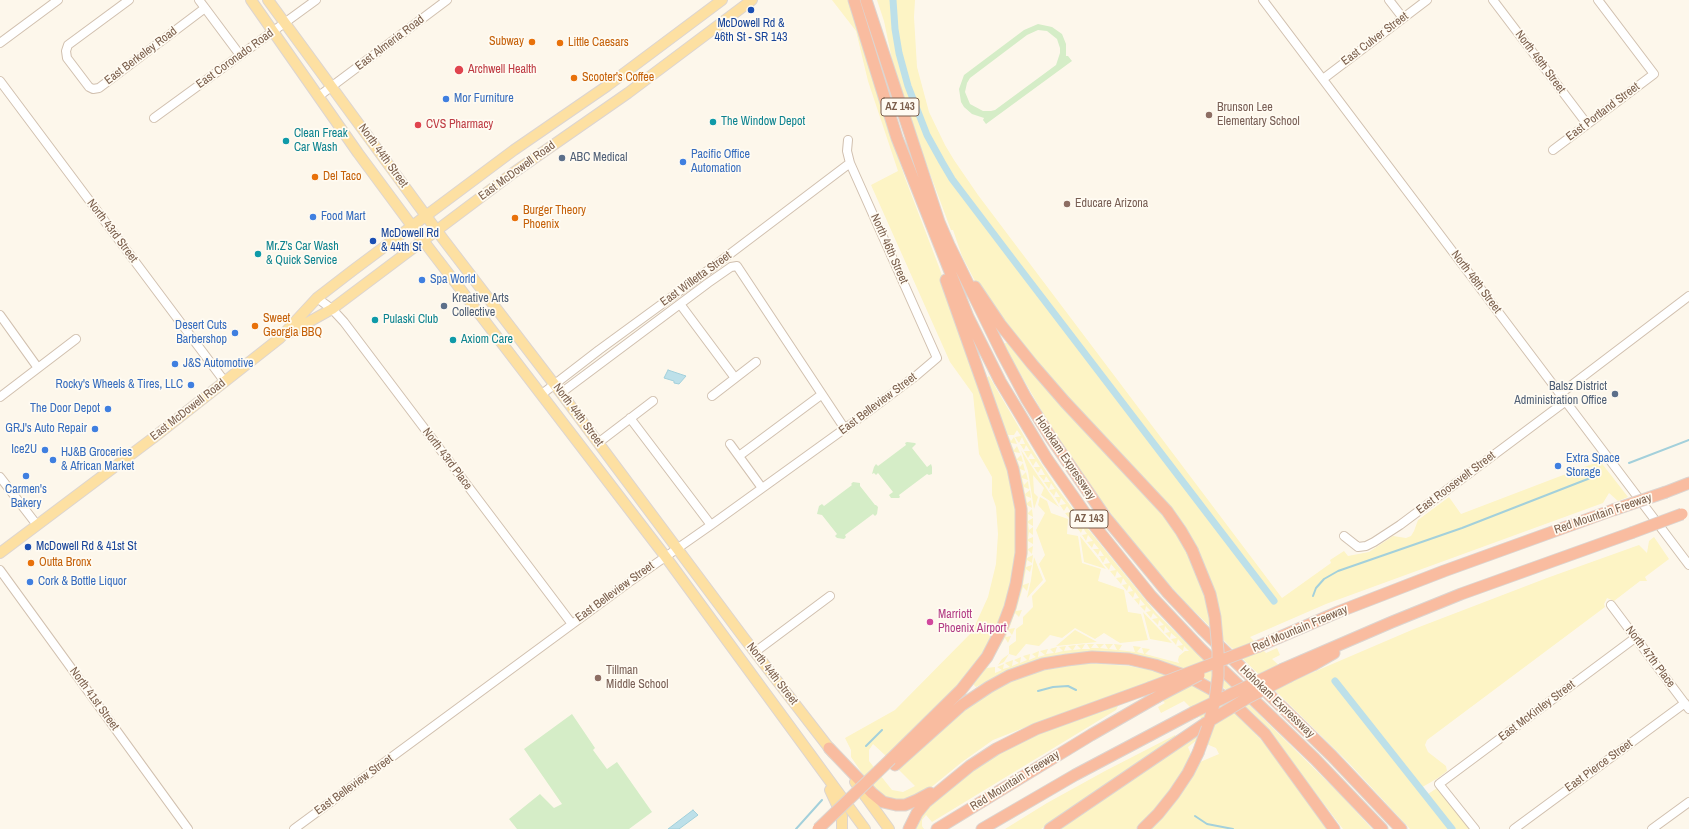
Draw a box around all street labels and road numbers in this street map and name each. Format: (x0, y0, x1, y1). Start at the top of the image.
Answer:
street label: East Culver Street (1339, 9, 1411, 69)
street label: East Almeria Road (353, 12, 427, 74)
street label: East Berkeley Road (102, 24, 180, 88)
street label: East Coronado Road (194, 26, 276, 92)
street label: North 49th Street (1512, 28, 1568, 96)
street label: East Portland Street (1563, 80, 1643, 144)
road number: AZ 143 (881, 98, 919, 116)
street label: North 44th Street (355, 121, 411, 191)
street label: East McDowell Road (476, 138, 558, 204)
street label: North 43rd Street (84, 197, 140, 265)
street label: North 46th Street (867, 212, 911, 286)
street label: East Willetta Street (658, 248, 734, 310)
street label: North 48th Street (1448, 248, 1504, 316)
street label: East Belleview Street (836, 370, 920, 438)
street label: East McDowell Road (148, 376, 228, 444)
street label: North 44th Street (550, 381, 606, 449)
street label: Hohokam Expressway (1032, 413, 1098, 503)
street label: North 43rd Place (419, 425, 475, 493)
street label: East Roosevelt Street (1414, 449, 1498, 517)
street label: Red Mountain Freeway (1552, 491, 1654, 537)
road number: AZ 143 (1070, 510, 1108, 528)
street label: East Belleview Street (573, 559, 657, 625)
street label: Red Mountain Freeway (1250, 602, 1350, 656)
street label: North 47th Place (1622, 623, 1678, 691)
street label: North 44th Street (743, 640, 801, 708)
street label: Hohokam Expressway (1237, 663, 1317, 741)
street label: North 41st Street (66, 665, 122, 733)
street label: East McKinley Street (1496, 678, 1578, 744)
street label: East Pierce Street (1562, 737, 1636, 795)
street label: Red Mountain Freeway (968, 748, 1062, 814)
street label: East Belleview Street (312, 752, 396, 818)

